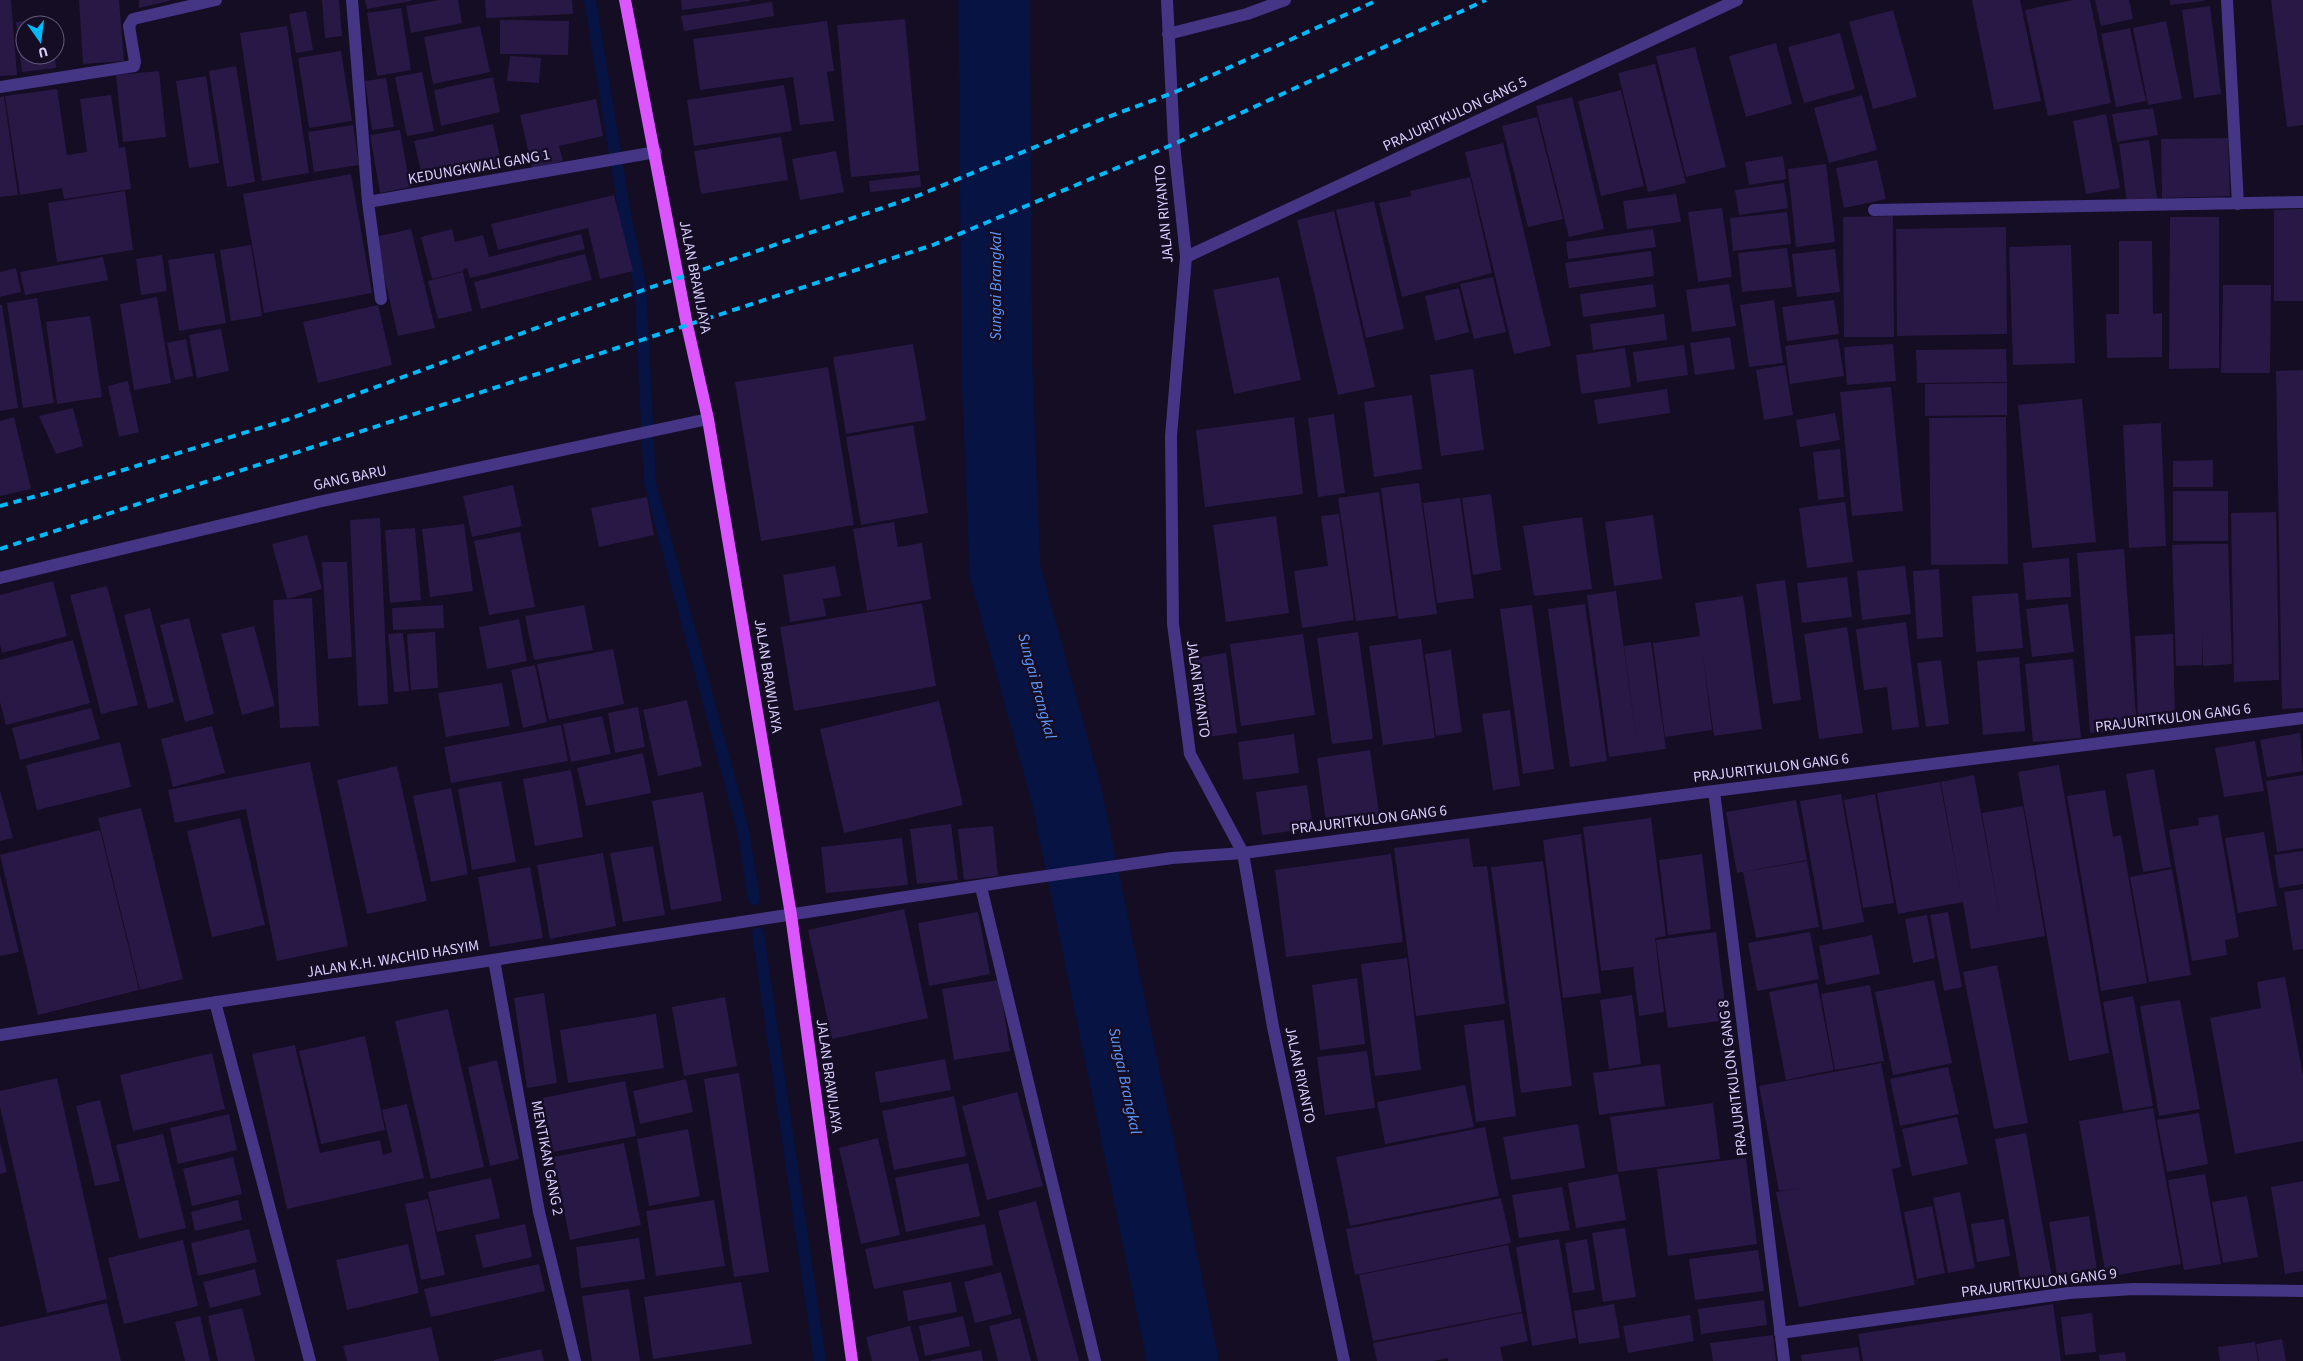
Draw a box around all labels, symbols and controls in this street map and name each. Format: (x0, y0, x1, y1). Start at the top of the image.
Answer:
north arrow (15, 15, 65, 65)
text: U (36, 41, 50, 62)
street label: PRAJURITKULON GANG 5 (1379, 71, 1531, 157)
street label: KEDUNGKWALI GANG 1 (406, 144, 552, 190)
street label: JALAN RIYANTO (1149, 164, 1179, 264)
street label: JALAN BRAWIJAYA (674, 219, 716, 336)
water label: Sungai Brangkal (985, 232, 1007, 340)
street label: GANG BARU (311, 460, 389, 496)
street label: JALAN BRAWIJAYA (749, 618, 787, 735)
water label: Sungai Brangkal (1012, 631, 1062, 741)
street label: JALAN RIYANTO (1181, 639, 1215, 739)
street label: PRAJURITKULON GANG 6 (2094, 698, 2252, 738)
street label: PRAJURITKULON GANG 6 (1692, 748, 1850, 788)
street label: PRAJURITKULON GANG 6 (1290, 800, 1448, 840)
street label: JALAN K.H. WACHID HASYIM (305, 935, 481, 983)
street label: PRAJURITKULON GANG 8 (1713, 999, 1753, 1157)
street label: JALAN BRAWIJAYA (811, 1018, 848, 1135)
street label: JALAN RIYANTO (1279, 1025, 1321, 1125)
water label: Sungai Brangkal (1103, 1026, 1147, 1136)
street label: MENTIKAN GANG 2 (526, 1099, 568, 1217)
street label: PRAJURITKULON GANG 9 (1960, 1263, 2118, 1303)

